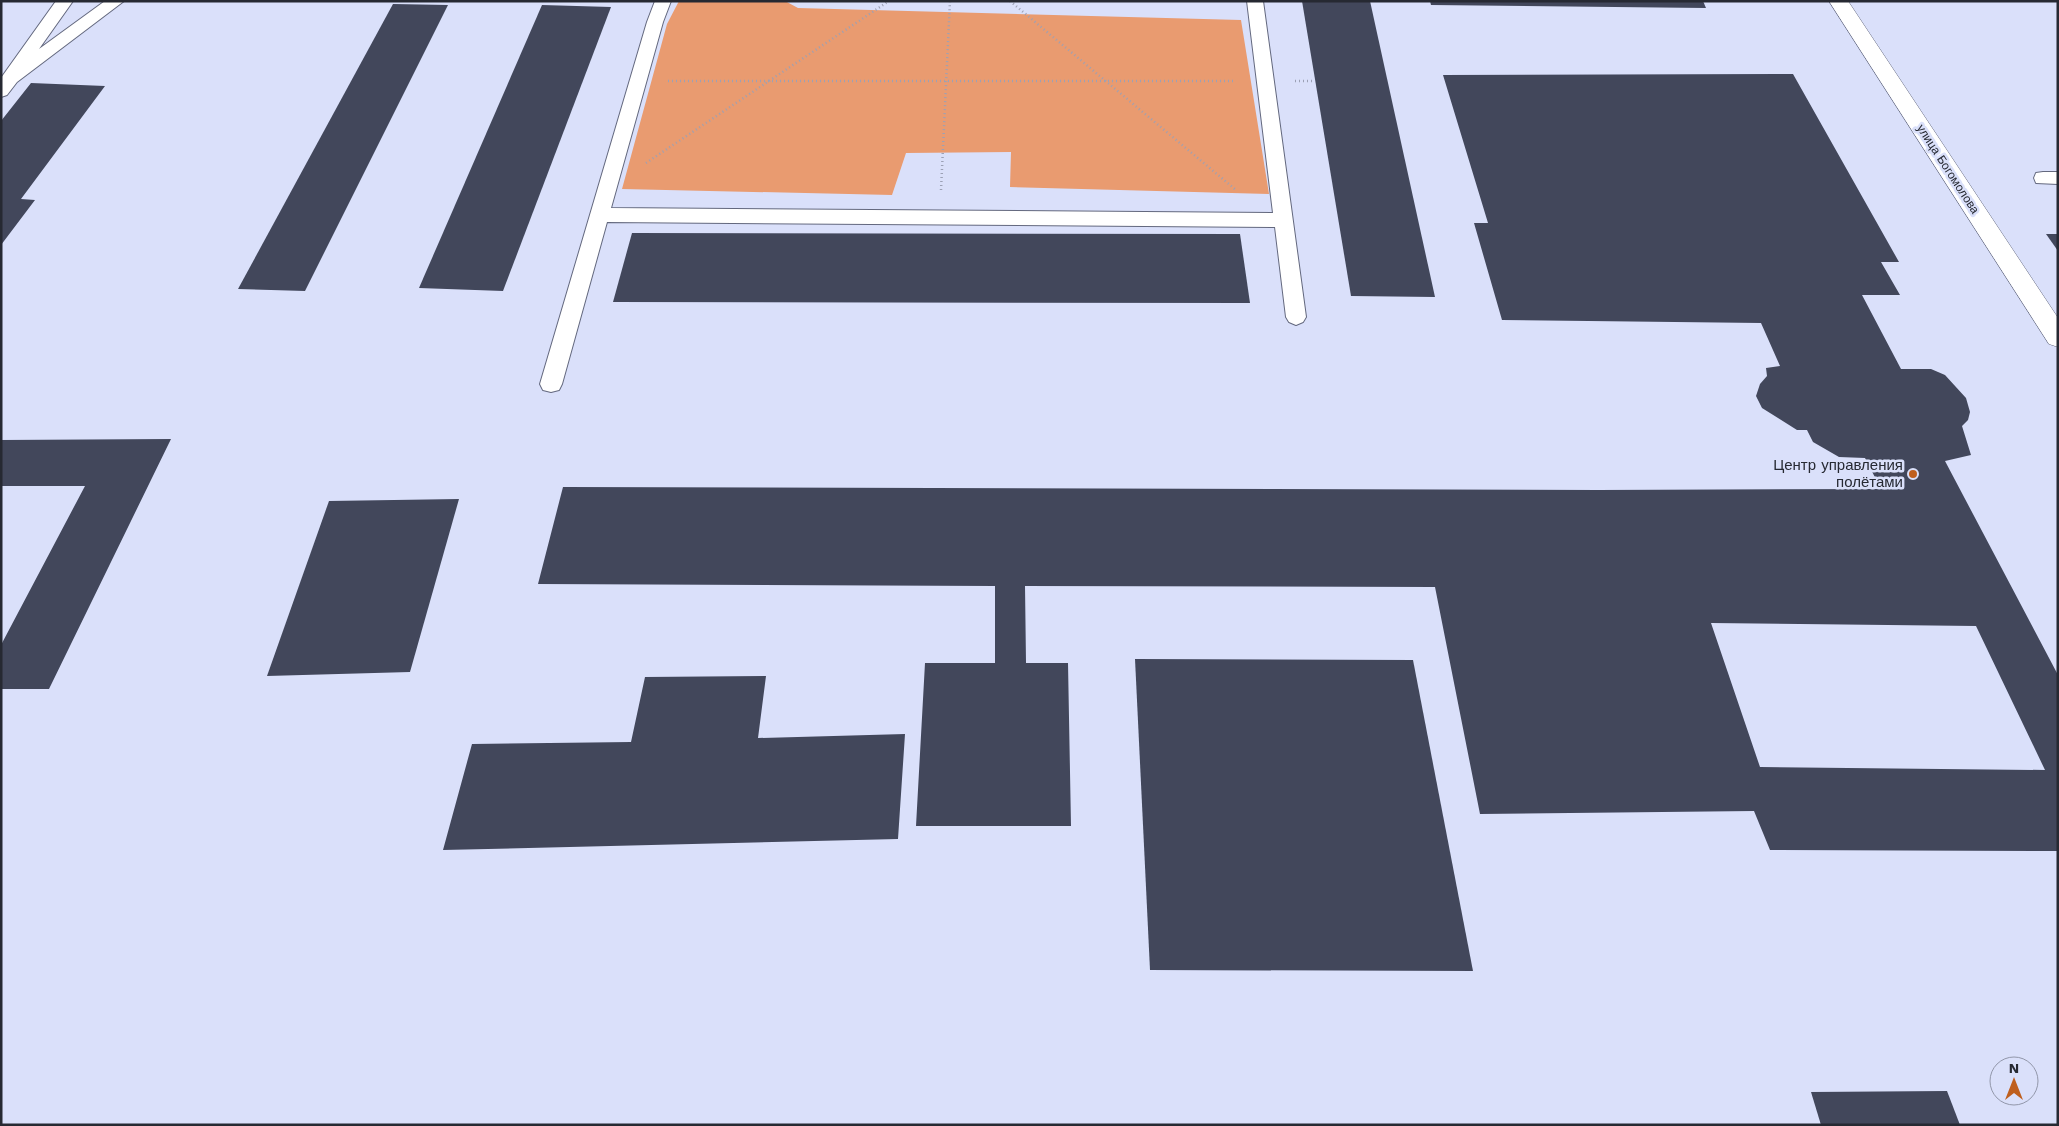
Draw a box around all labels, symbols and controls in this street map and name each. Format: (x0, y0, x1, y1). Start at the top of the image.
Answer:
street label: улица Богомолова (1914, 122, 1982, 217)
place label: Центр управления полётами (1773, 456, 1903, 491)
marker: Центр управления полётами (1907, 468, 1919, 480)
north arrow (1989, 1056, 2039, 1106)
text: N (2009, 1060, 2019, 1076)

